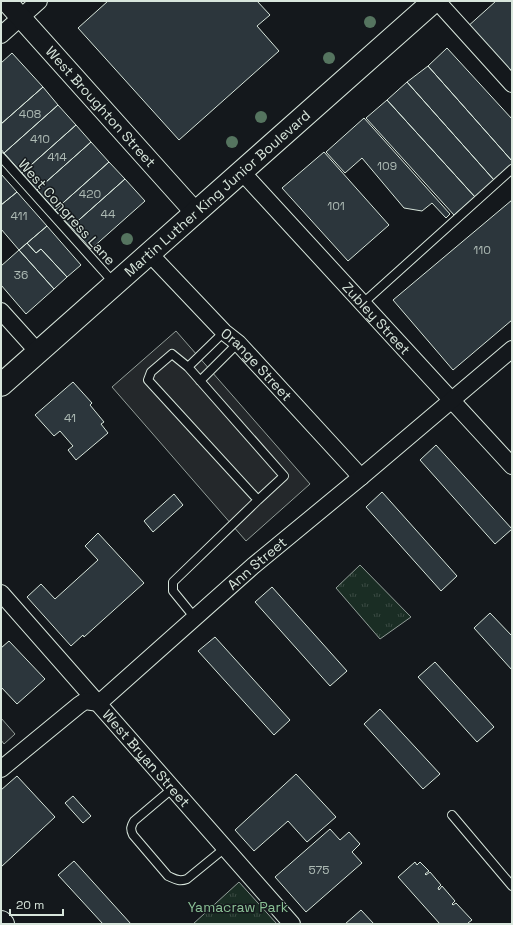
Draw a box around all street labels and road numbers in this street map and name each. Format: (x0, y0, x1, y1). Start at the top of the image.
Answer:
street label: West Broughton Street (42, 42, 160, 171)
street label: Martin Luther King Junior Boulevard (120, 106, 314, 280)
street label: West Congress Lane (14, 155, 120, 269)
street label: Zubley Street (338, 278, 414, 358)
street label: Orange Street (217, 324, 296, 405)
street label: Ann Street (223, 533, 290, 594)
street label: West Bryan Street (99, 706, 194, 811)

